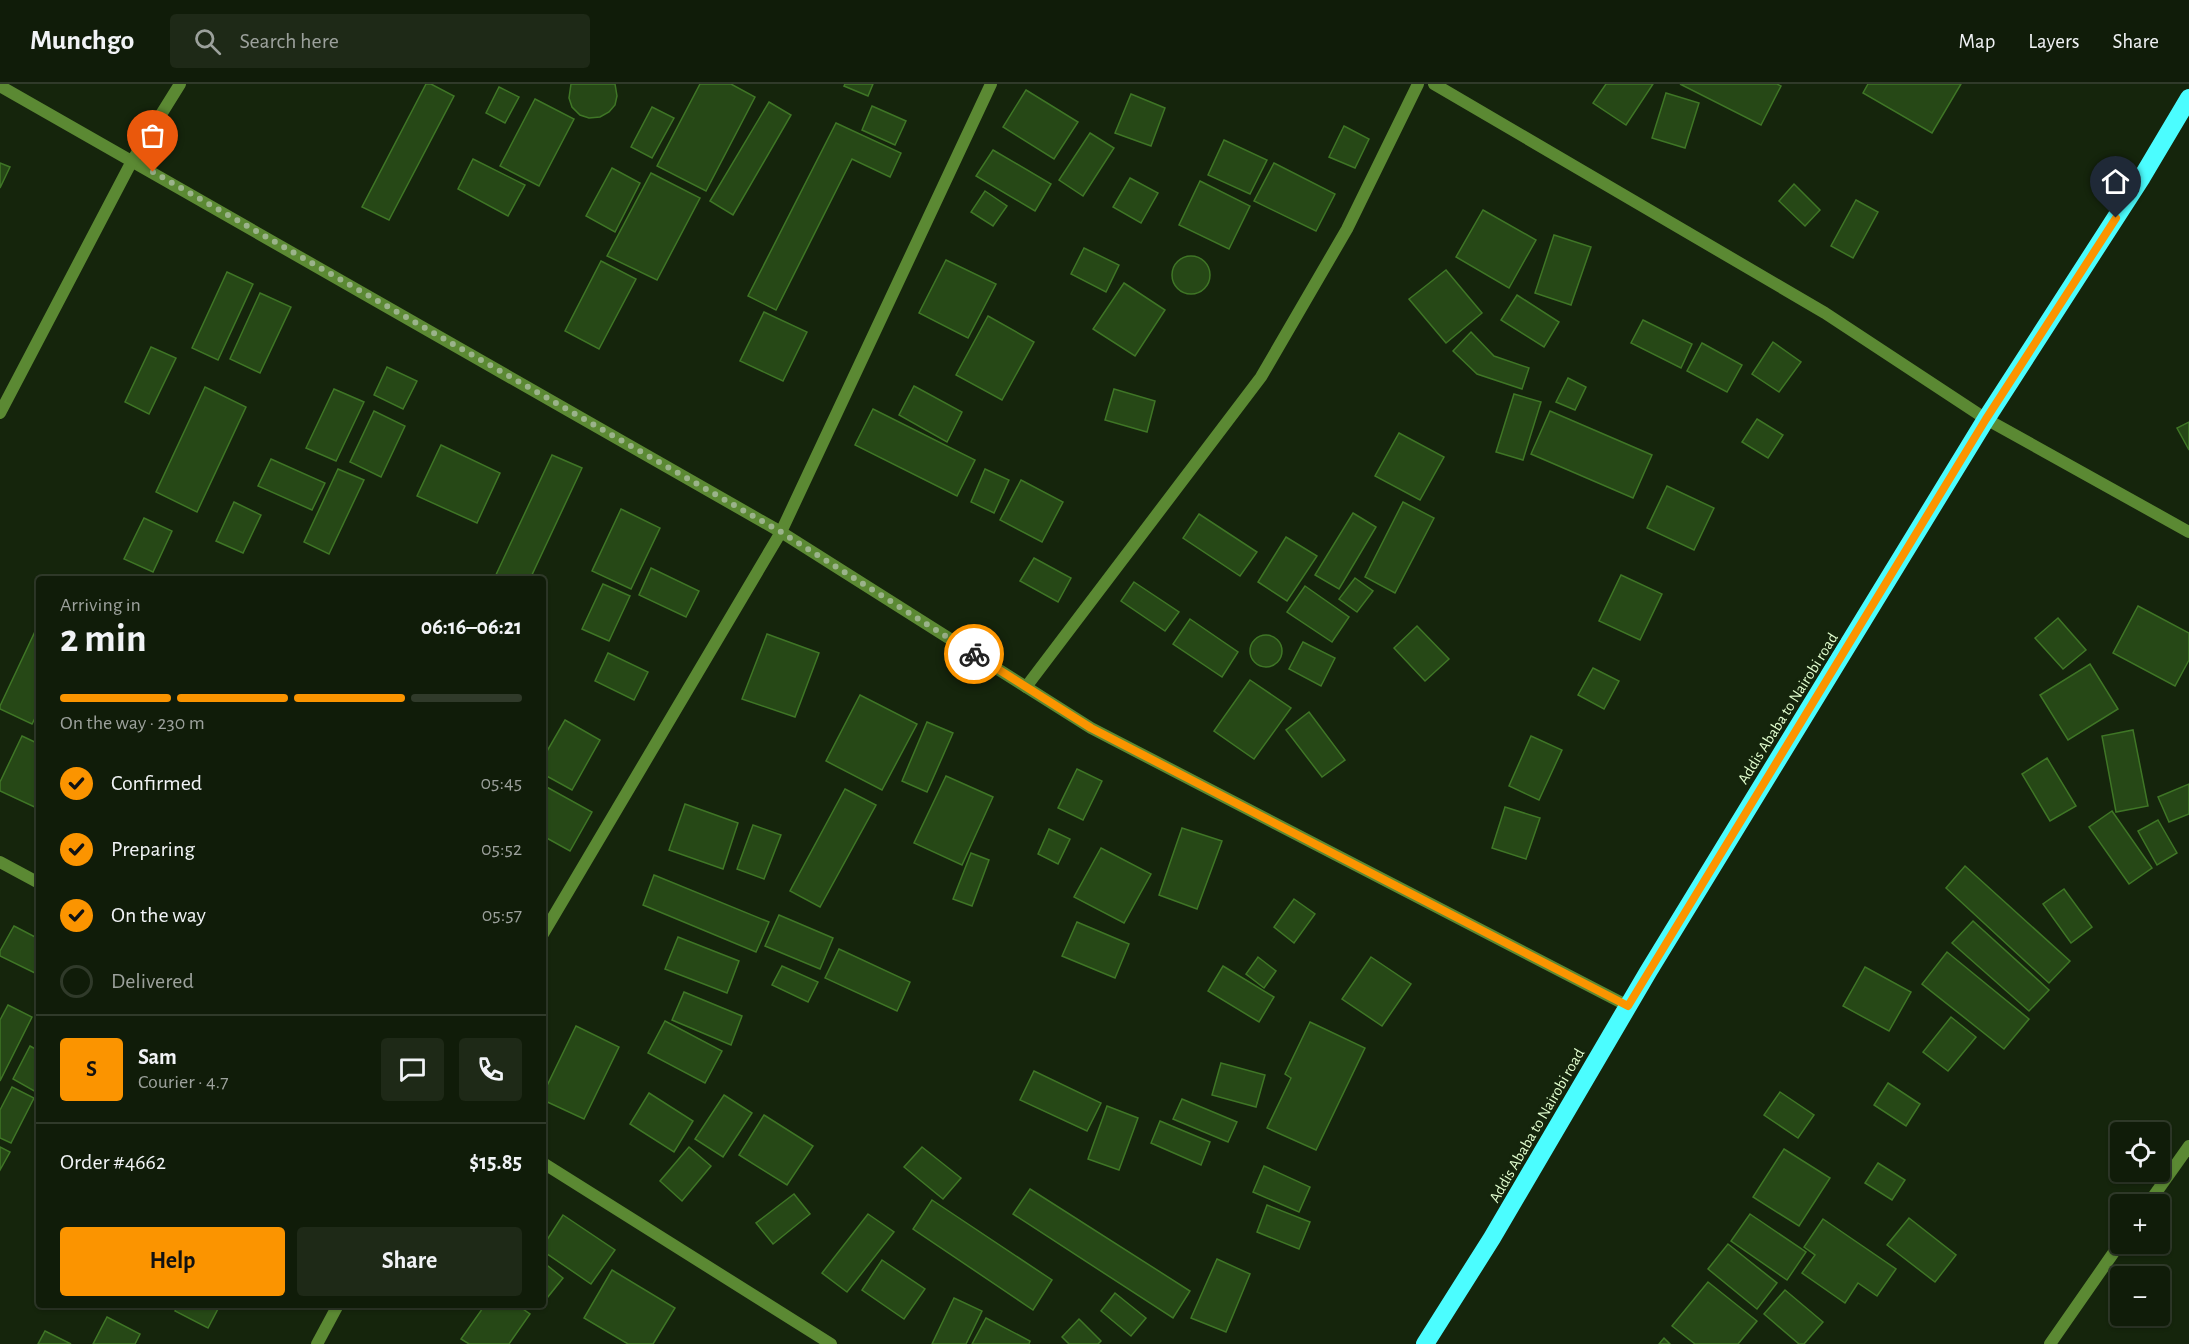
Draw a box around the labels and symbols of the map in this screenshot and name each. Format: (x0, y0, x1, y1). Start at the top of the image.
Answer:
pin (127, 110, 178, 172)
pin (2090, 156, 2141, 218)
courier (944, 624, 1004, 684)
street label: Addis Ababa to Nairobi road (1735, 630, 1841, 787)
street label: Addis Ababa to Nairobi road (1486, 1046, 1587, 1205)

